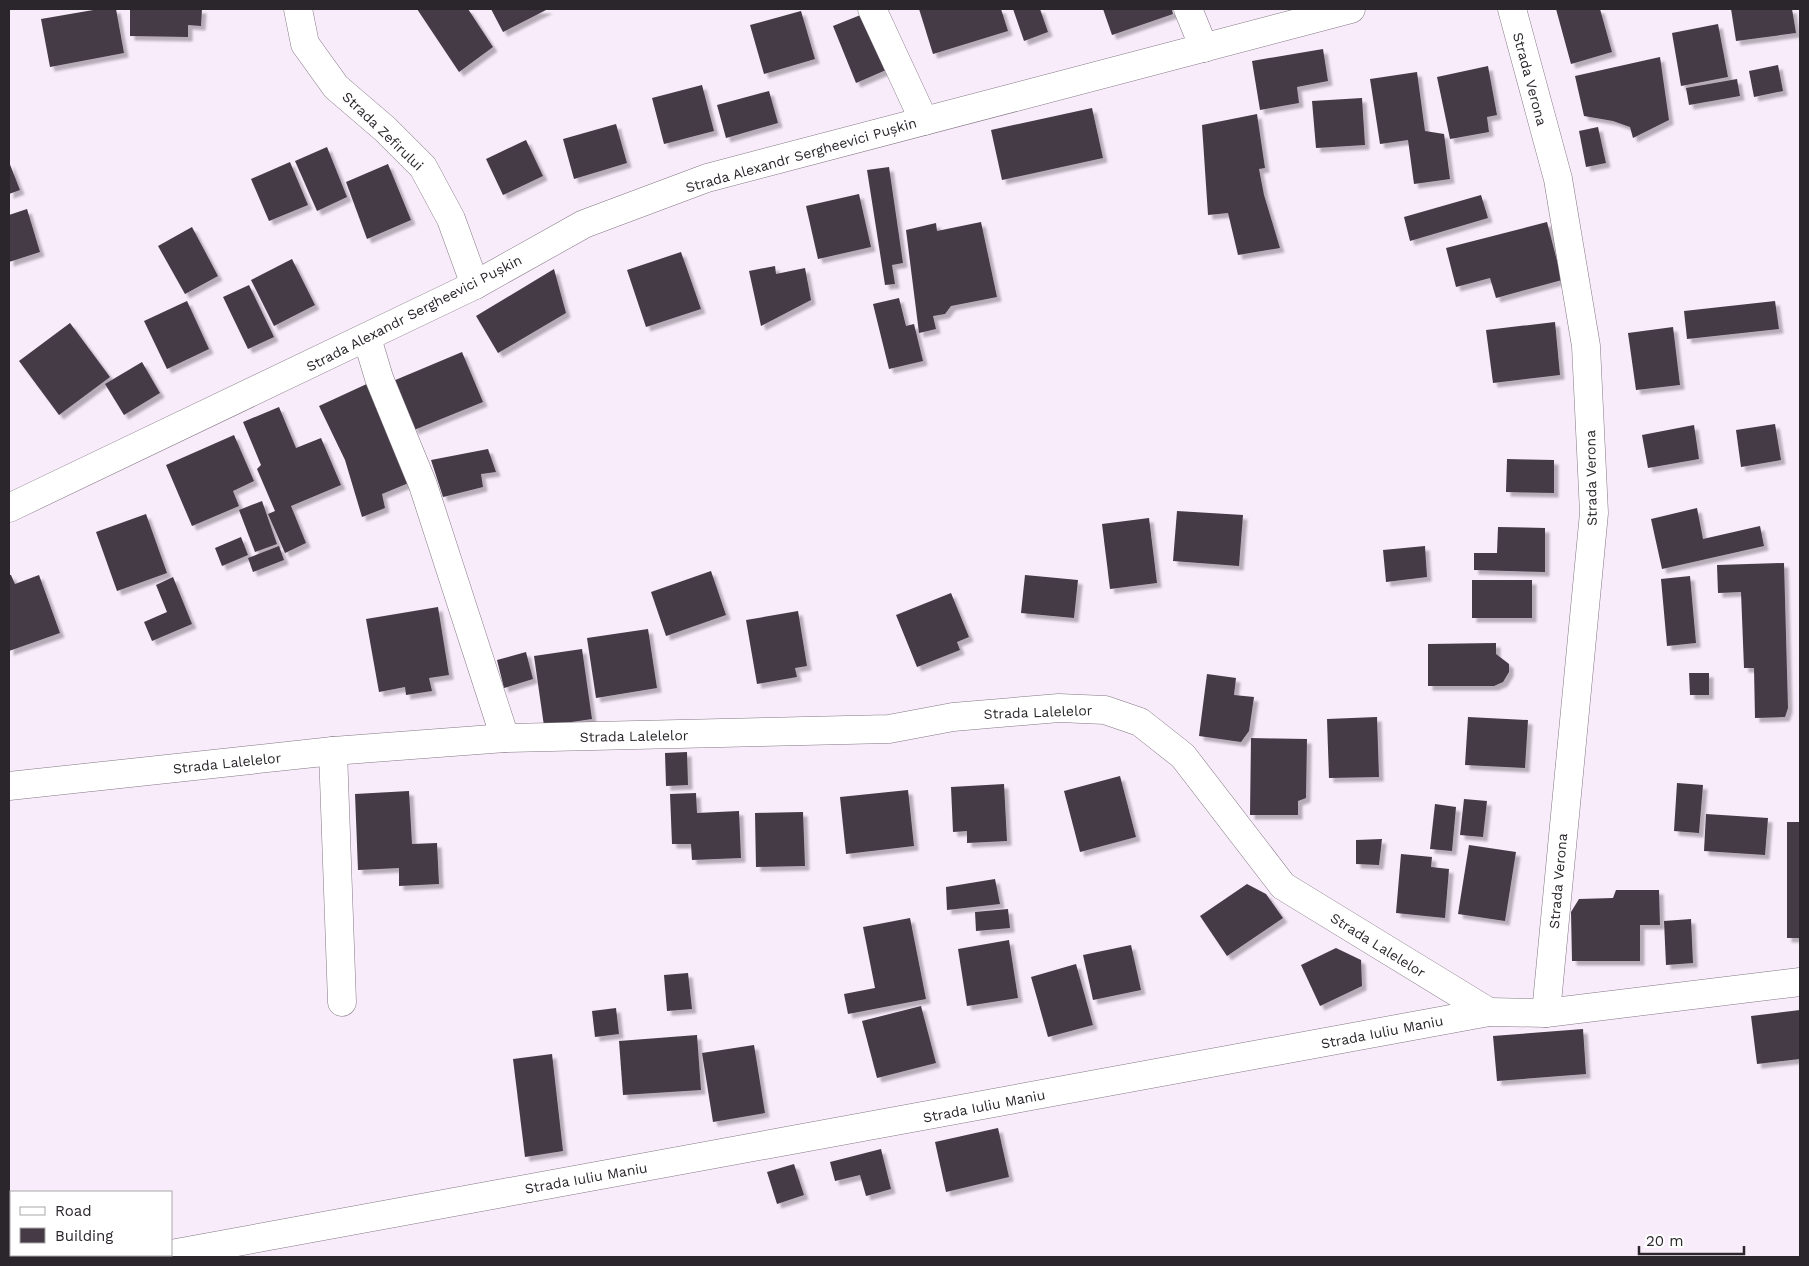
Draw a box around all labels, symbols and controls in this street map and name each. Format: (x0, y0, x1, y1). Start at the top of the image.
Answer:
street label: Strada Verona (1510, 31, 1550, 127)
street label: Strada Zefirului (339, 88, 427, 174)
street label: Strada Alexandr Sergheevici Pușkin (684, 114, 919, 197)
street label: Strada Alexandr Sergheevici Pușkin (304, 251, 525, 375)
street label: Strada Verona (1582, 430, 1600, 526)
street label: Strada Lalelelor (983, 702, 1093, 722)
street label: Strada Lalelelor (579, 727, 689, 745)
street label: Strada Lalelelor (172, 749, 282, 777)
street label: Strada Verona (1546, 832, 1570, 929)
street label: Strada Lalelelor (1328, 909, 1429, 981)
street label: Strada Iuliu Maniu (1319, 1012, 1445, 1052)
street label: Strada Iuliu Maniu (921, 1086, 1047, 1126)
street label: Strada Iuliu Maniu (523, 1159, 649, 1197)
legend (10, 1191, 172, 1256)
text: Road (55, 1202, 92, 1220)
scale bar (1639, 1224, 1744, 1256)
text: Building (55, 1227, 113, 1245)
text: 20 m (1646, 1232, 1684, 1250)

